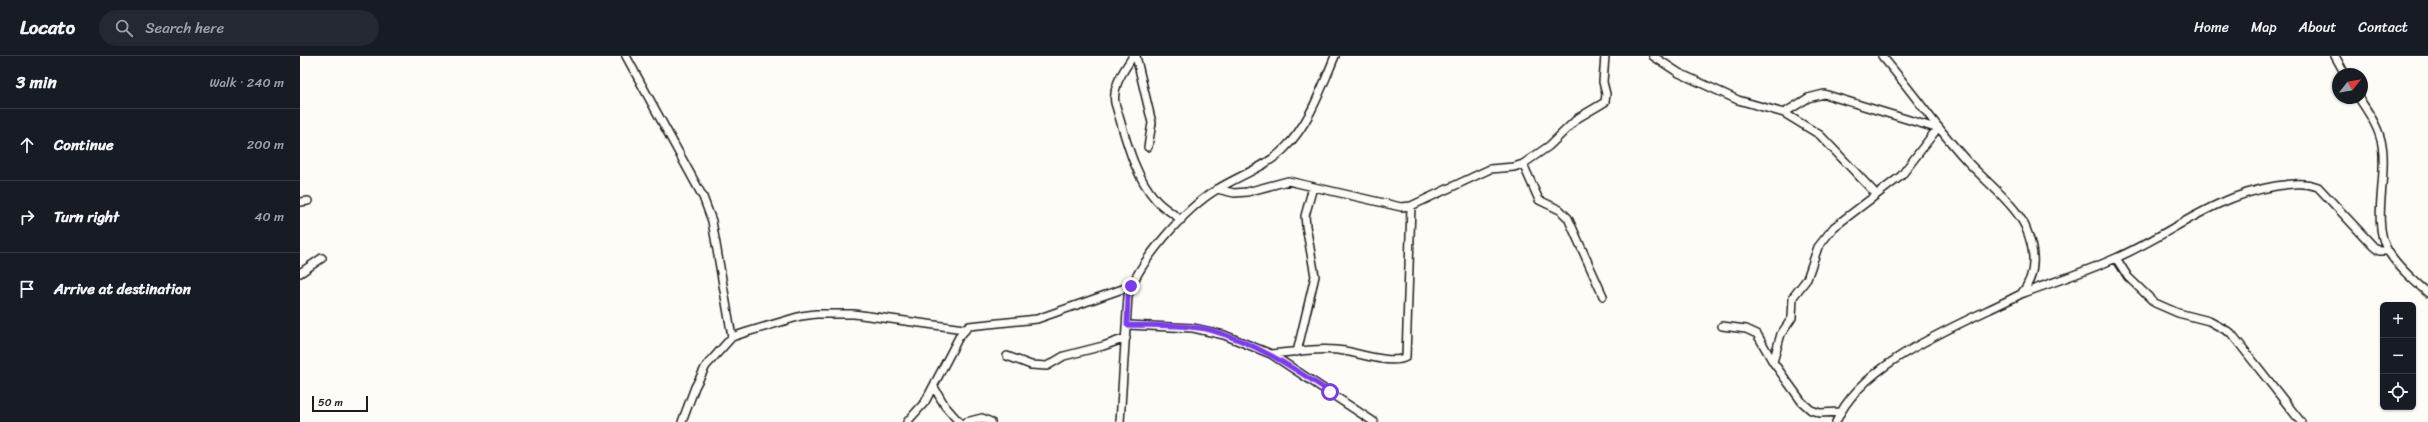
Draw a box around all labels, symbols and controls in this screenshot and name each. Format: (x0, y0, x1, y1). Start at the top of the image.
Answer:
search box (99, 10, 379, 46)
text: Locato (20, 11, 75, 44)
text: Search here (145, 15, 224, 41)
text: Home (2194, 15, 2229, 40)
text: Map (2251, 15, 2277, 40)
text: About (2299, 15, 2336, 40)
text: Contact (2358, 15, 2408, 40)
icon: search (113, 17, 135, 39)
text: 3 min (16, 67, 57, 97)
north arrow (2332, 68, 2368, 104)
text: Walk · 240 m (209, 71, 284, 94)
text: Continue (54, 132, 114, 158)
text: 200 m (247, 133, 284, 156)
icon: ahead (16, 134, 38, 156)
text: Turn right (54, 204, 119, 230)
text: 40 m (254, 205, 284, 228)
icon: right (16, 206, 38, 228)
text: Arrive at destination (54, 276, 191, 302)
route end (1122, 277, 1140, 295)
icon: arrive (16, 278, 38, 300)
map controls (2380, 302, 2416, 410)
button: + (2380, 302, 2416, 338)
button: − (2380, 338, 2416, 374)
button: locate (2380, 374, 2416, 410)
route start (1321, 383, 1339, 401)
text: 50 m (318, 393, 343, 412)
scale bar (312, 394, 368, 413)

